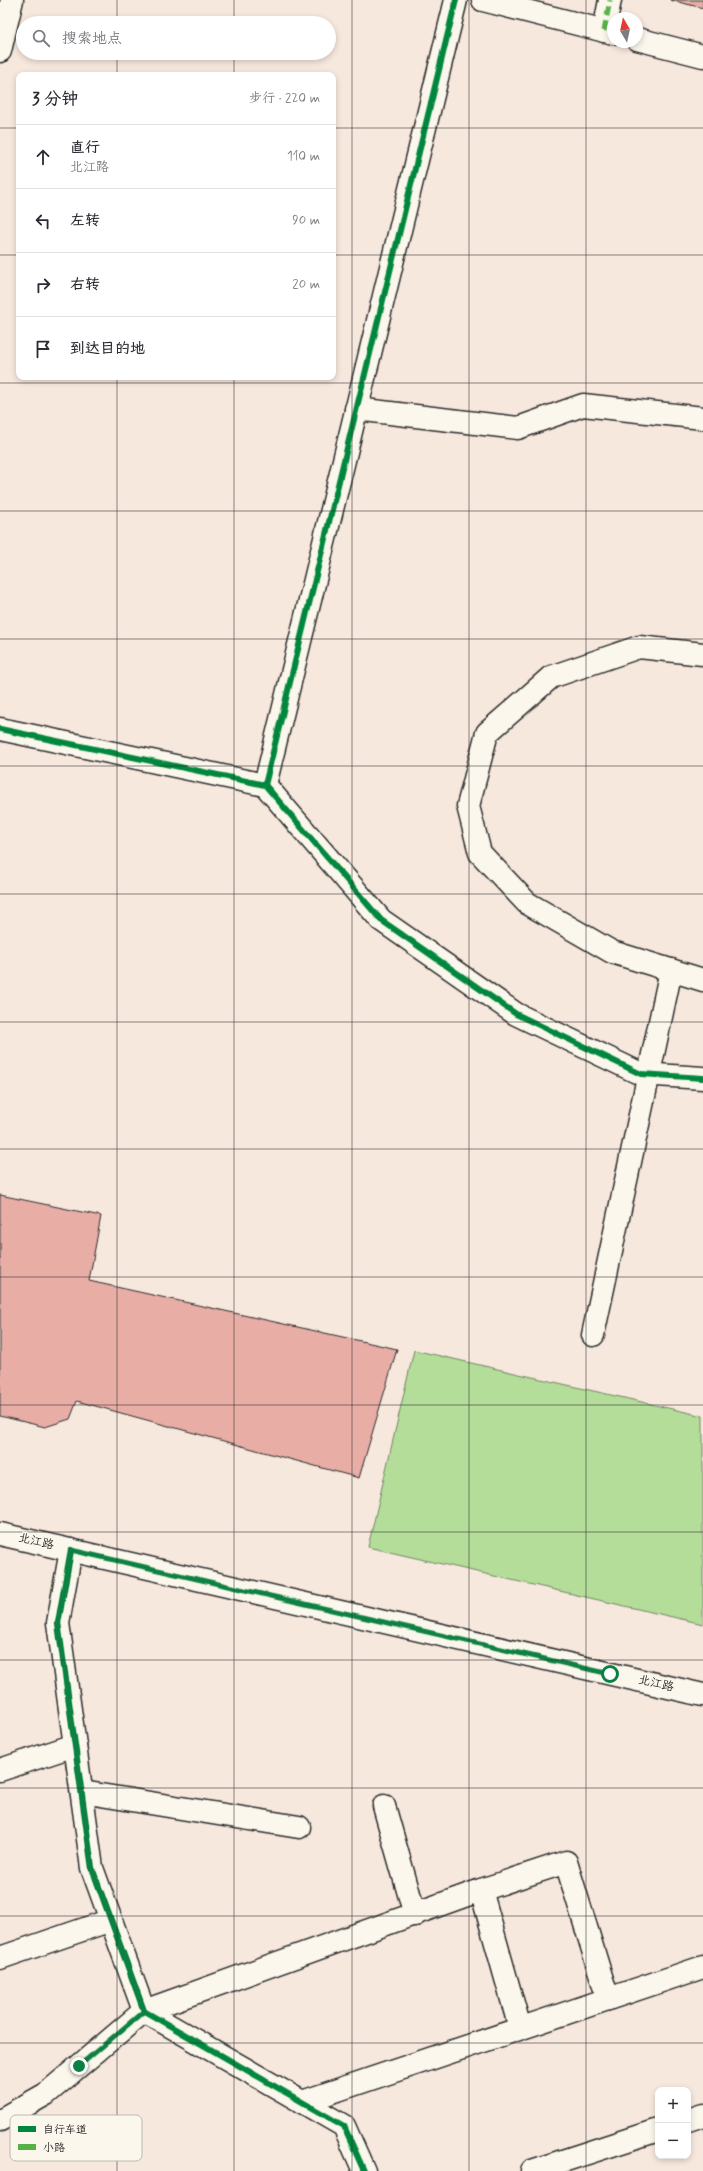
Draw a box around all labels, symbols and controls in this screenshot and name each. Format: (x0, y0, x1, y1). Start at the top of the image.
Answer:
north arrow (607, 12, 643, 48)
search box (16, 16, 336, 60)
icon: search (30, 27, 52, 49)
text: 搜索地点 (62, 29, 122, 49)
text: 3 分钟 (32, 88, 78, 110)
text: 步行 · 220 m (249, 90, 320, 107)
text: 直行 (70, 138, 100, 158)
icon: ahead (32, 146, 54, 168)
text: 110 m (287, 148, 320, 165)
text: 北江路 (70, 159, 109, 176)
icon: left (32, 210, 54, 232)
text: 左转 (70, 211, 100, 231)
text: 90 m (292, 212, 320, 229)
icon: right (32, 274, 54, 296)
text: 右转 (70, 275, 100, 295)
text: 20 m (292, 276, 320, 293)
icon: arrive (32, 338, 54, 360)
text: 到达目的地 (70, 339, 145, 359)
street label: 北江路 (17, 1530, 55, 1554)
route start (601, 1665, 619, 1683)
street label: 北江路 (637, 1672, 675, 1696)
route end (70, 2057, 88, 2075)
map controls (655, 2087, 691, 2159)
button: + (655, 2087, 691, 2123)
legend (10, 2115, 142, 2161)
text: 自行车道 (43, 2123, 87, 2137)
button: − (655, 2123, 691, 2159)
text: 小路 (43, 2141, 65, 2155)

